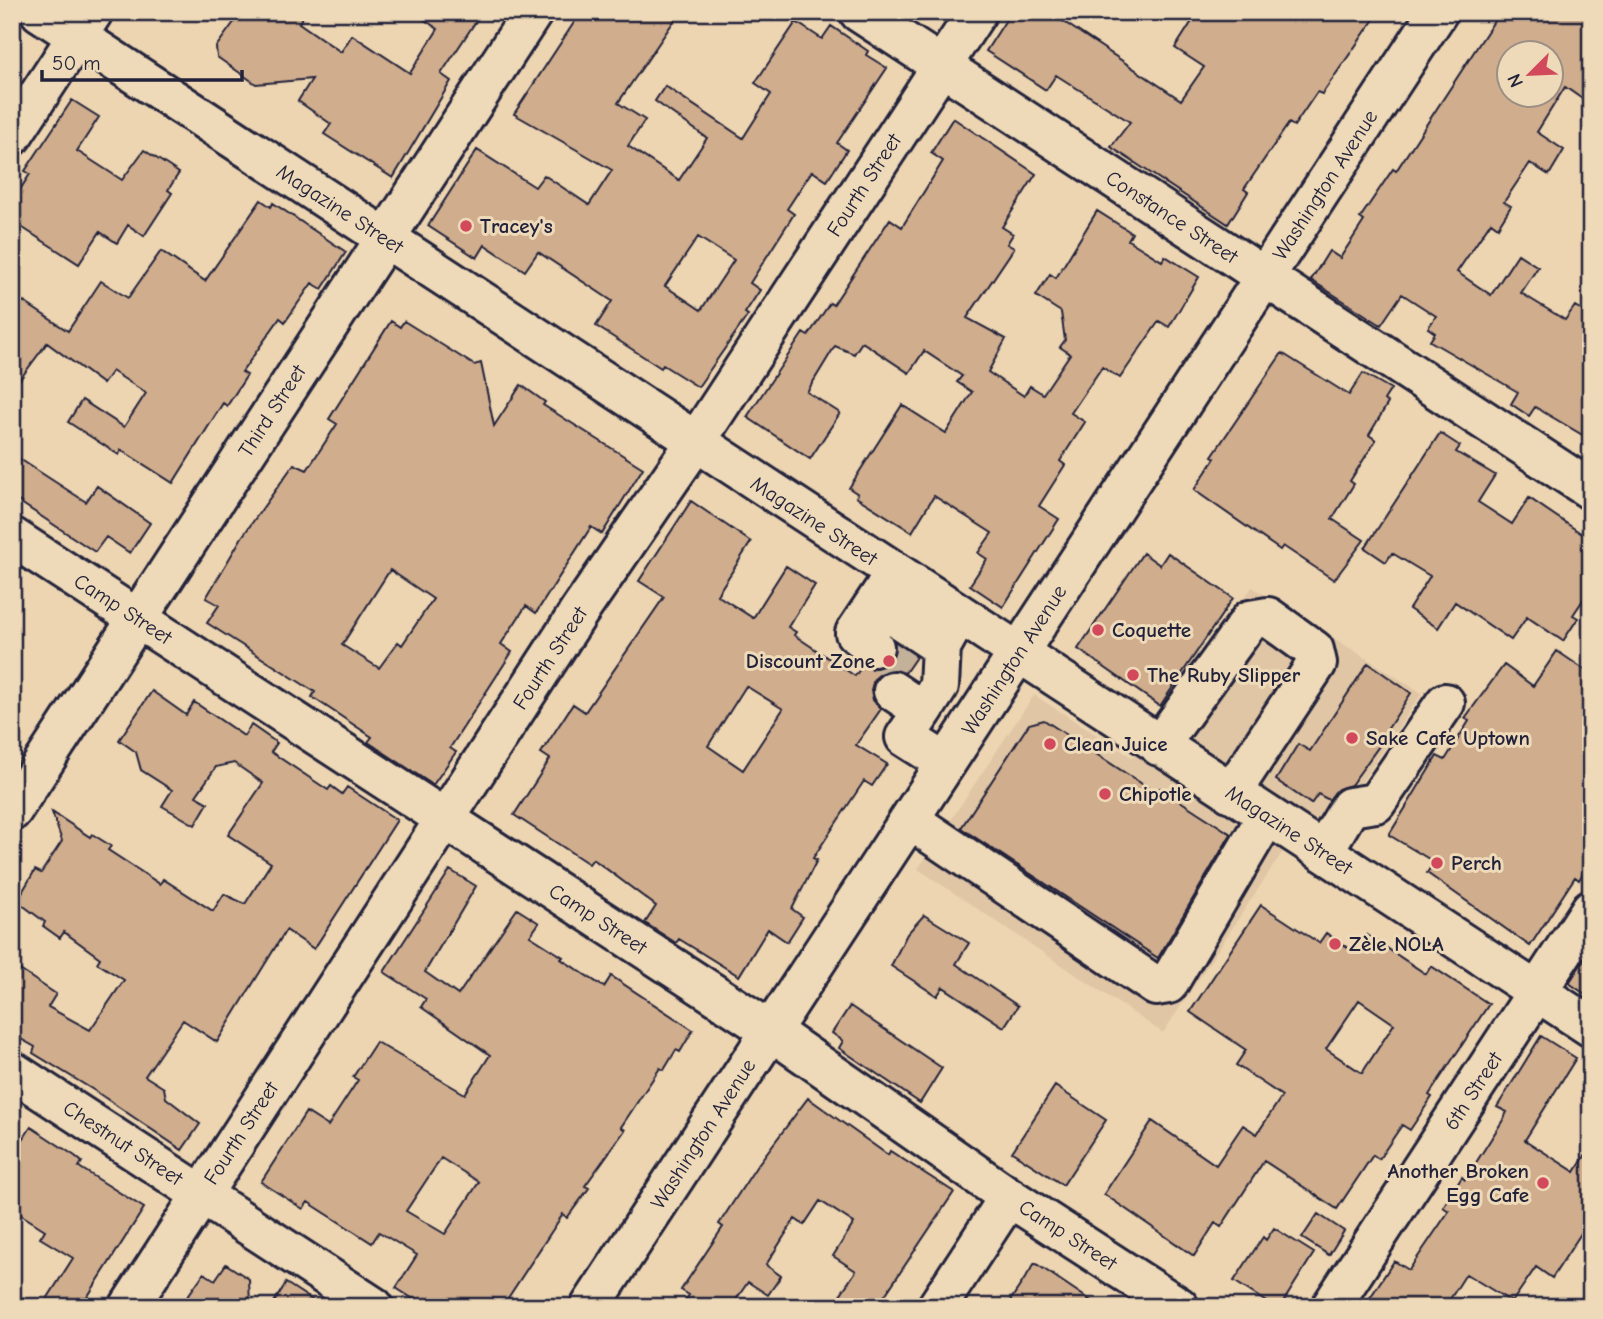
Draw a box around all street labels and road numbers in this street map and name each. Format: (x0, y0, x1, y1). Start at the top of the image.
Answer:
street label: Washington Avenue (1267, 105, 1383, 265)
street label: Fourth Street (822, 128, 907, 241)
street label: Magazine Street (272, 159, 409, 259)
street label: Constance Street (1102, 165, 1243, 269)
street label: Third Street (233, 359, 311, 462)
street label: Magazine Street (746, 471, 883, 571)
street label: Camp Street (70, 568, 177, 650)
street label: Washington Avenue (956, 580, 1072, 740)
street label: Fourth Street (508, 601, 593, 714)
street label: Magazine Street (1221, 780, 1358, 880)
street label: Camp Street (545, 878, 652, 960)
street label: 6th Street (1439, 1047, 1508, 1135)
street label: Washington Avenue (645, 1054, 761, 1214)
street label: Fourth Street (199, 1076, 284, 1189)
street label: Chestnut Street (59, 1096, 188, 1191)
street label: Camp Street (1015, 1194, 1122, 1276)

